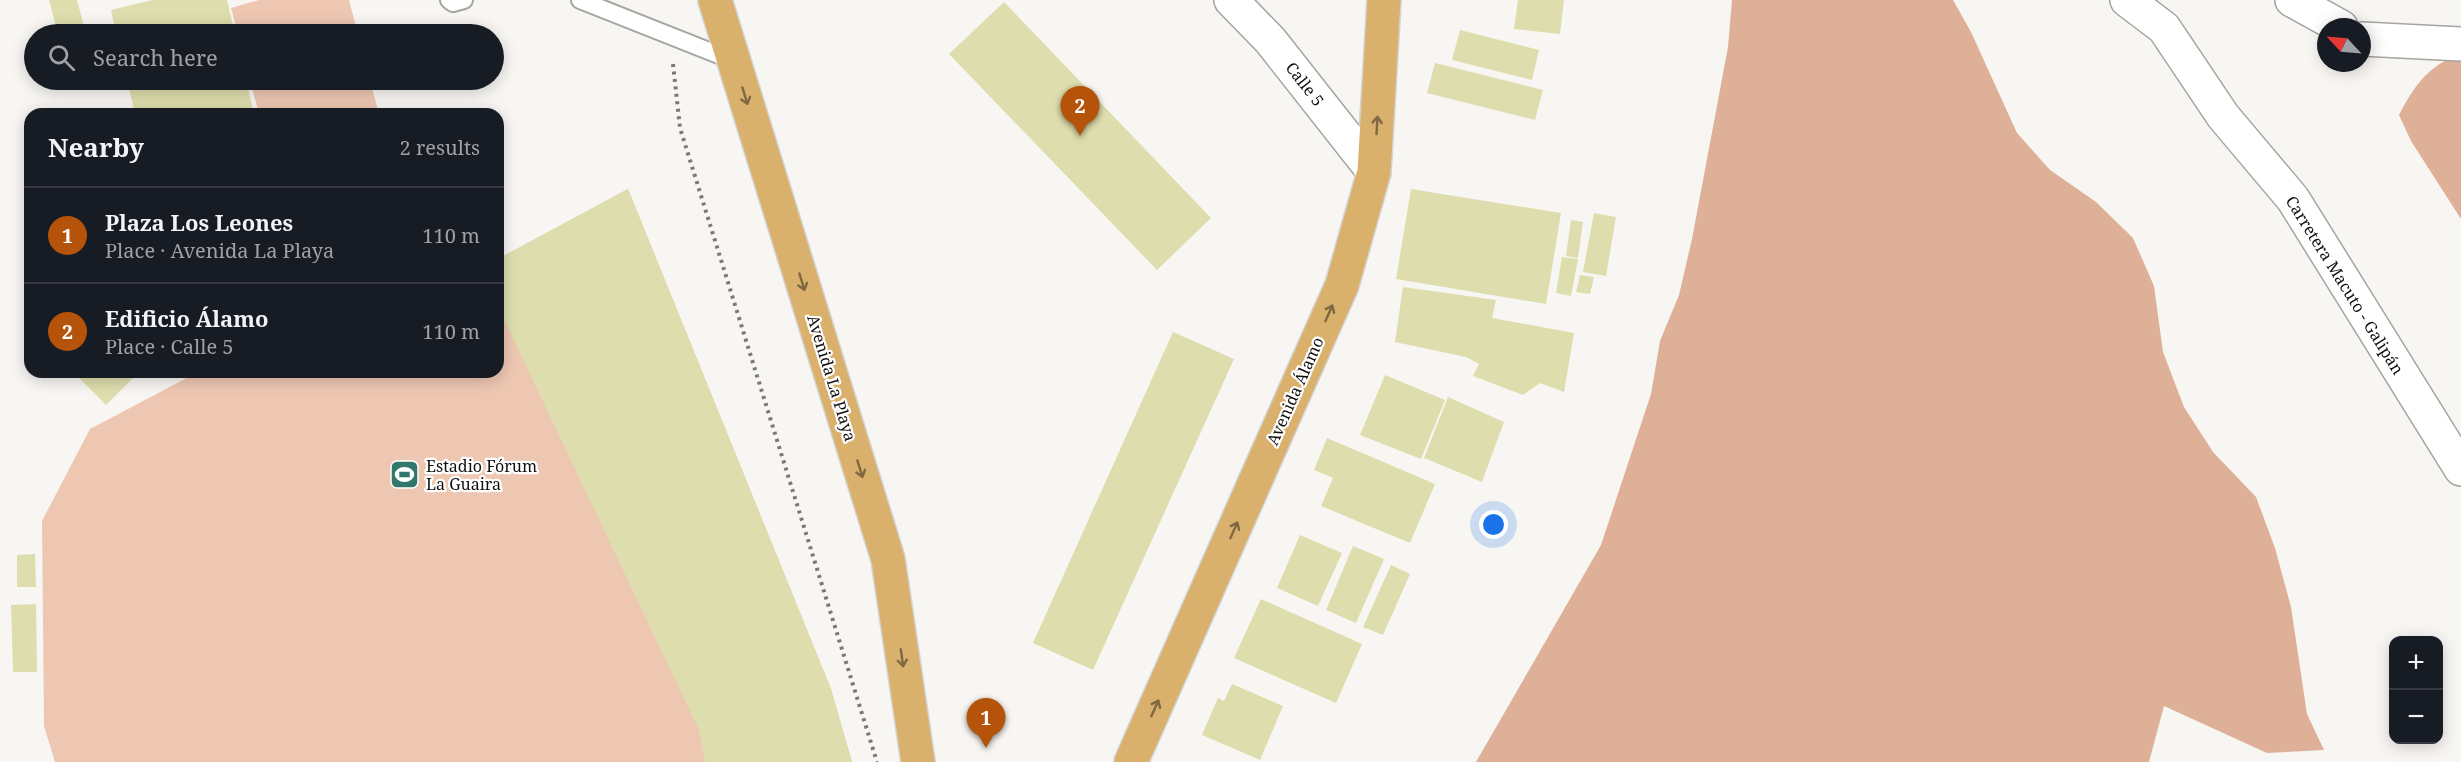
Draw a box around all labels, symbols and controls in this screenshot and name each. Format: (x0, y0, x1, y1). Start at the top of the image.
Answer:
north arrow (2317, 18, 2371, 72)
search box (24, 24, 504, 90)
icon: search (45, 41, 78, 74)
text: Search here (93, 42, 218, 72)
street label: Calle 5 (1281, 57, 1329, 111)
one-way arrow (740, 86, 751, 105)
pin: 2 (1060, 86, 1100, 136)
one-way arrow (1371, 116, 1382, 136)
text: Nearby (48, 129, 144, 165)
text: 2 results (400, 134, 480, 161)
street label: Carretera Macuto - Galipán (2281, 191, 2409, 379)
text: Plaza Los Leones (105, 207, 293, 237)
text: 1 (62, 222, 73, 249)
text: 110 m (422, 222, 480, 249)
text: Place · Avenida La Playa (105, 237, 334, 264)
one-way arrow (797, 272, 808, 291)
text: Edificio Álamo (105, 303, 268, 333)
one-way arrow (1324, 305, 1336, 323)
street label: Avenida La Playa (802, 312, 862, 444)
text: 2 (62, 318, 73, 345)
text: 110 m (422, 318, 480, 345)
text: Place · Calle 5 (105, 333, 234, 360)
street label: Avenida Álamo (1261, 333, 1329, 449)
place label: Estadio Fórum La Guaira (426, 455, 537, 495)
sports icon: Estadio Fórum La Guaira (389, 459, 421, 491)
one-way arrow (855, 459, 866, 478)
your location (1479, 510, 1508, 539)
one-way arrow (1229, 521, 1240, 539)
map controls (2389, 636, 2443, 744)
button: + (2389, 636, 2443, 690)
one-way arrow (897, 648, 908, 668)
button: − (2389, 690, 2443, 744)
pin: 1 (966, 698, 1006, 748)
one-way arrow (1150, 700, 1161, 718)

